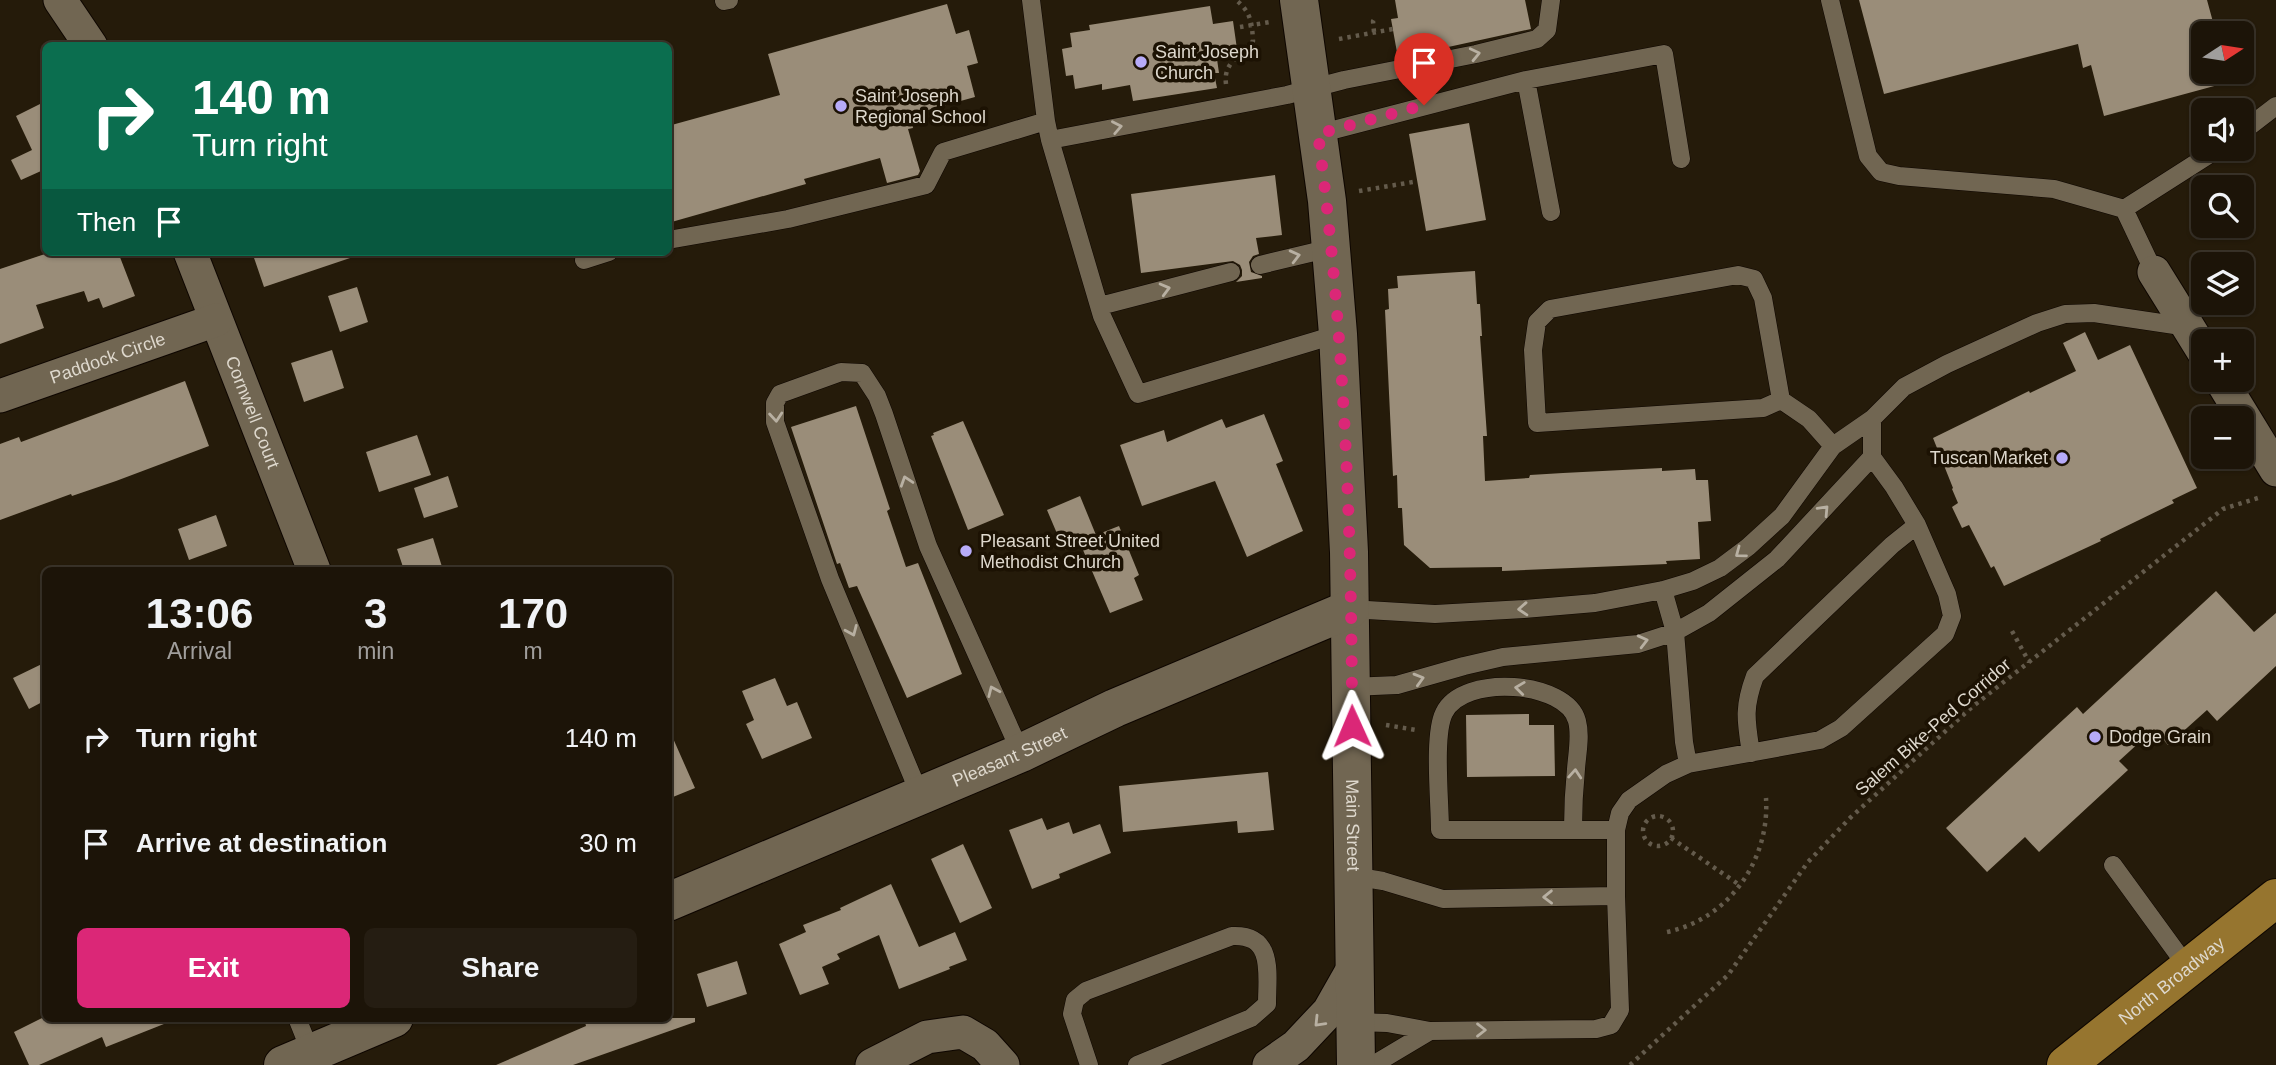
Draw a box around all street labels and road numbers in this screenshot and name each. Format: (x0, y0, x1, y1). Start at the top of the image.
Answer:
street label: Paddock Circle (47, 329, 168, 388)
street label: Cornwell Court (222, 353, 283, 471)
street label: Salem Bike-Ped Corridor (1851, 654, 2015, 800)
street label: Pleasant Street (949, 723, 1070, 791)
street label: Main Street (1342, 779, 1363, 871)
street label: North Broadway (2115, 933, 2228, 1029)

